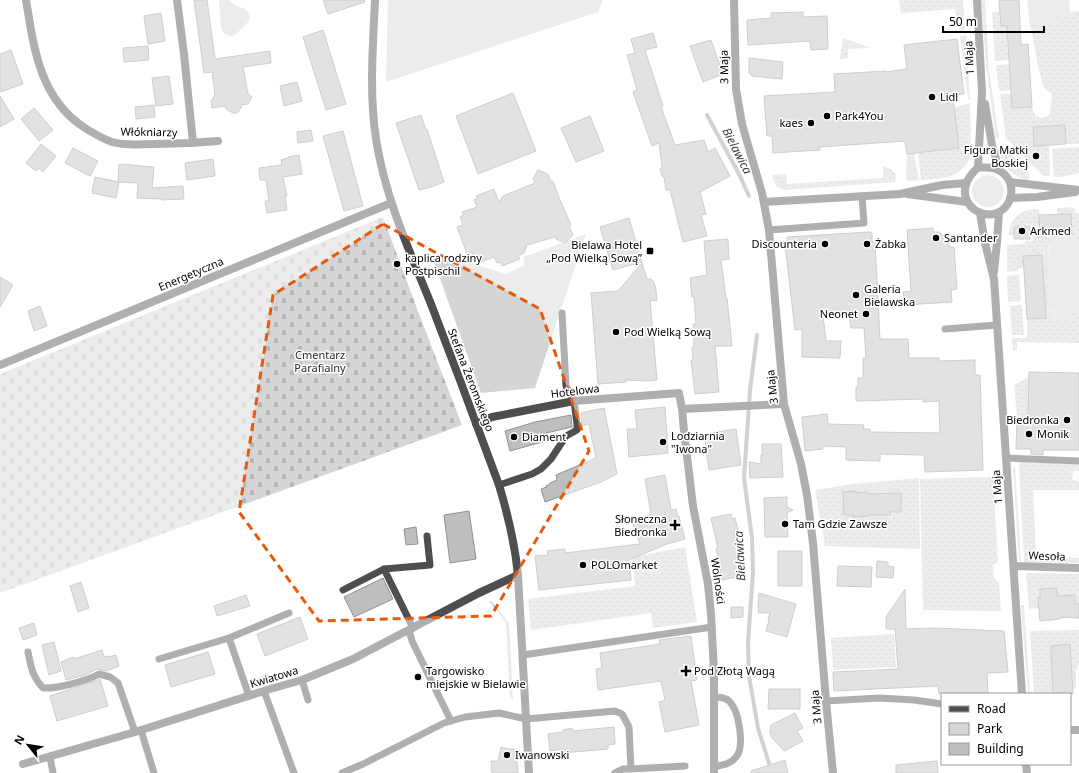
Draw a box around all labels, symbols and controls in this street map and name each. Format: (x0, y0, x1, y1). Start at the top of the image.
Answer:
scale bar (943, 8, 1044, 34)
text: 50 m (949, 13, 977, 30)
street label: 1 Maja (960, 41, 977, 76)
street label: 3 Maja (716, 50, 731, 84)
place label: Lidl (940, 89, 958, 104)
marker: Lidl (927, 92, 937, 102)
place label: Park4You (835, 108, 884, 123)
marker: Park4You (822, 111, 832, 121)
place label: kaes (779, 115, 803, 130)
marker: kaes (806, 118, 816, 128)
street label: Włókniarzy (121, 124, 178, 140)
water label: Bielawica (718, 125, 756, 177)
place label: Figura Matki Boskiej (964, 142, 1028, 170)
marker: Figura Matki Boskiej (1031, 151, 1041, 161)
place label: Arkmed (1030, 223, 1071, 238)
marker: Arkmed (1017, 226, 1027, 236)
place label: Santander (944, 230, 998, 245)
marker: Santander (931, 233, 941, 243)
place label: Discounteria (752, 236, 817, 251)
place label: Żabka (875, 236, 906, 251)
place label: Bielawa Hotel „Pod Wielką Sową” (546, 237, 642, 265)
marker: Discounteria (820, 239, 830, 249)
marker: Żabka (862, 239, 872, 249)
marker: Bielawa Hotel „Pod Wielką Sową” (645, 246, 655, 256)
place label: kaplica rodziny Postpischil (405, 250, 482, 278)
street label: Energetyczna (156, 253, 226, 294)
marker: kaplica rodziny Postpischil (392, 259, 402, 269)
place label: Galeria Bielawska (864, 281, 915, 309)
marker: Galeria Bielawska (851, 290, 861, 300)
place label: Neonet (820, 306, 858, 321)
marker: Neonet (861, 309, 871, 319)
place label: Pod Wielką Sową (624, 324, 711, 339)
street label: Stefana Żeromskiego (445, 326, 498, 434)
marker: Pod Wielką Sową (611, 327, 621, 337)
park label: Cmentarz Parafialny (294, 347, 346, 375)
street label: 3 Maja (762, 369, 781, 405)
street label: Hotelowa (550, 380, 600, 401)
place label: Biedronka (1006, 412, 1059, 427)
marker: Biedronka (1062, 415, 1072, 425)
place label: Monik (1037, 426, 1069, 441)
place label: Lodziarnia "Iwona" (671, 428, 725, 456)
place label: Diament (522, 429, 566, 444)
marker: Monik (1024, 429, 1034, 439)
marker: Diament (509, 432, 519, 442)
marker: Lodziarnia "Iwona" (658, 437, 668, 447)
street label: 1 Maja (988, 469, 1005, 505)
place label: Słoneczna Biedronka (614, 511, 667, 539)
place label: Tam Gdzie Zawsze (793, 516, 887, 531)
marker: Tam Gdzie Zawsze (780, 519, 790, 529)
marker: Słoneczna Biedronka (670, 520, 680, 530)
water label: Bielawica (730, 530, 749, 582)
street label: Wesoła (1028, 547, 1066, 564)
place label: POLOmarket (591, 557, 657, 572)
street label: Wolności (708, 557, 729, 605)
marker: POLOmarket (578, 560, 588, 570)
street label: Kwiatowa (248, 662, 300, 691)
place label: Targowisko miejskie w Bielawie (426, 663, 526, 691)
place label: Pod Złotą Wagą (694, 663, 775, 678)
marker: Pod Złotą Wagą (681, 666, 691, 676)
marker: Targowisko miejskie w Bielawie (413, 672, 423, 682)
street label: 3 Maja (807, 689, 824, 725)
legend (941, 693, 1071, 765)
text: Road (977, 700, 1006, 717)
text: Park (977, 720, 1003, 737)
north arrow (8, 725, 48, 765)
text: N (10, 732, 28, 747)
text: Building (977, 740, 1024, 757)
place label: Iwanowski (515, 747, 569, 762)
marker: Iwanowski (502, 750, 512, 760)

